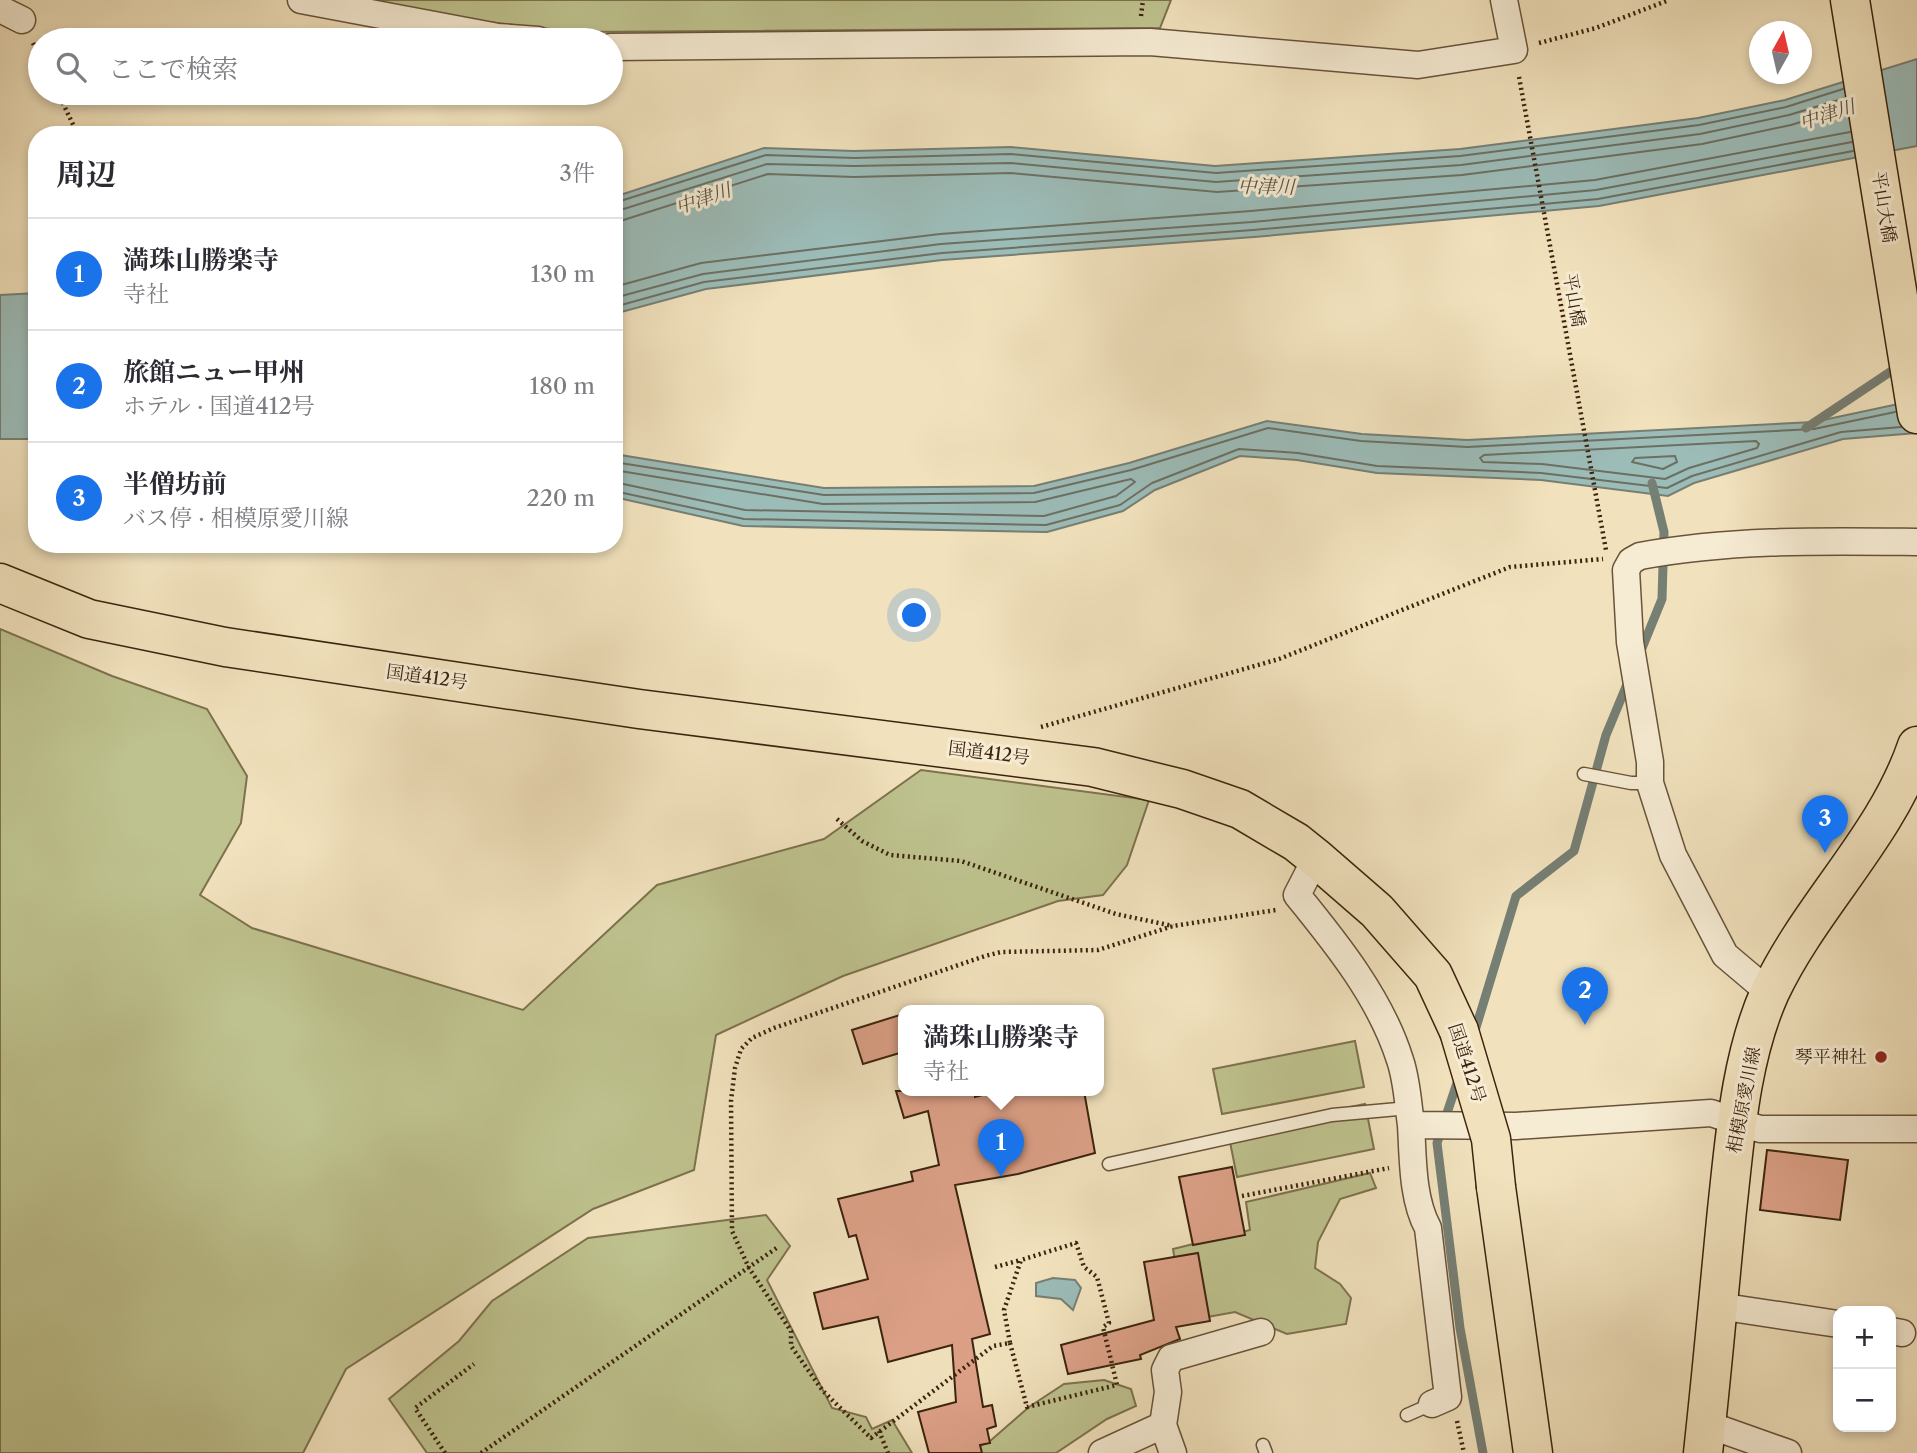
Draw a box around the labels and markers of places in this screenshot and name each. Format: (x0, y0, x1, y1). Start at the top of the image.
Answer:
pin: 3 (1802, 795, 1848, 853)
pin: 2 (1562, 967, 1608, 1025)
place label: 琴平神社 (1795, 1046, 1867, 1068)
marker: 琴平神社 (1873, 1049, 1889, 1065)
pin: 1 (978, 1119, 1024, 1177)

